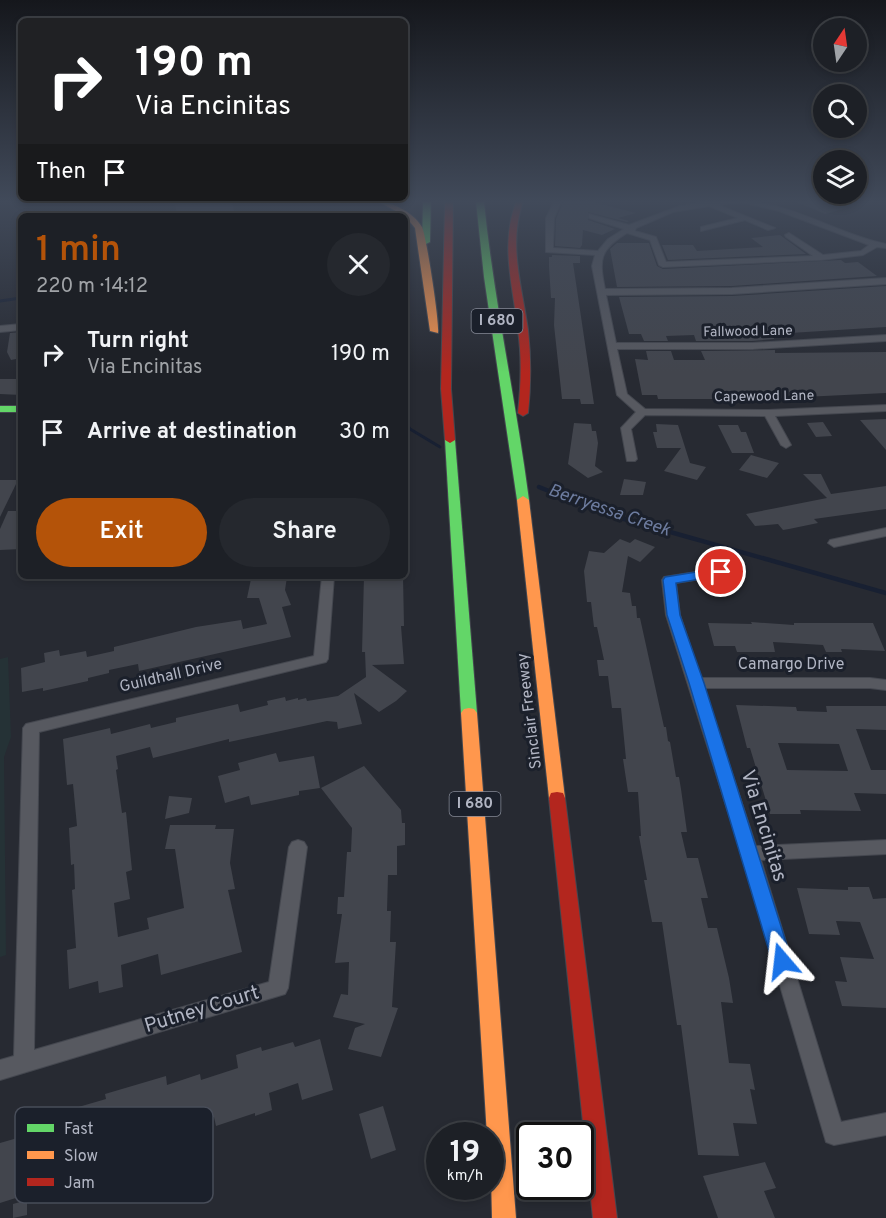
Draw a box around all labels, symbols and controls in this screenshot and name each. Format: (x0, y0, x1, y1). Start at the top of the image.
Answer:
north arrow (813, 18, 867, 72)
map controls (813, 18, 867, 204)
text: 190 m (135, 38, 253, 91)
icon: right (36, 42, 114, 120)
button: search (813, 84, 867, 138)
text: Via Encinitas (135, 90, 291, 124)
button: layers (813, 150, 867, 204)
icon: arrive (98, 156, 131, 189)
text: Then (36, 159, 86, 186)
text: 1 min (36, 228, 121, 274)
button: close (327, 233, 390, 296)
text: 220 m · 14:12 (36, 274, 148, 300)
road number: I 680 (472, 309, 522, 333)
street label: Fallwood Lane (703, 323, 793, 341)
text: Turn right (87, 328, 189, 355)
icon: right (36, 338, 69, 371)
text: 190 m (331, 341, 390, 368)
text: Via Encinitas (87, 355, 202, 381)
street label: Capewood Lane (714, 388, 814, 406)
icon: arrive (36, 416, 69, 449)
text: Arrive at destination (87, 419, 297, 446)
text: 30 m (339, 419, 390, 446)
water label: Berryessa Creek (545, 479, 674, 543)
button: Exit (36, 498, 207, 567)
button: Share (219, 498, 390, 567)
pin (695, 546, 746, 597)
icon: arrive (704, 555, 737, 588)
street label: Sinclair Freeway (513, 652, 547, 770)
street label: Guildhall Drive (118, 654, 224, 698)
street label: Camargo Drive (738, 655, 844, 675)
street label: Via Encinitas (734, 767, 792, 885)
road number: I 680 (450, 792, 500, 816)
position arrow (750, 929, 814, 993)
street label: Putney Court (141, 980, 263, 1040)
legend (15, 1107, 213, 1203)
text: Fast (64, 1120, 94, 1140)
speed limit sign: 30 (516, 1122, 594, 1200)
text: 19 (450, 1135, 480, 1172)
text: Slow (64, 1147, 98, 1167)
text: km/h (447, 1167, 483, 1186)
text: Jam (64, 1174, 95, 1194)

